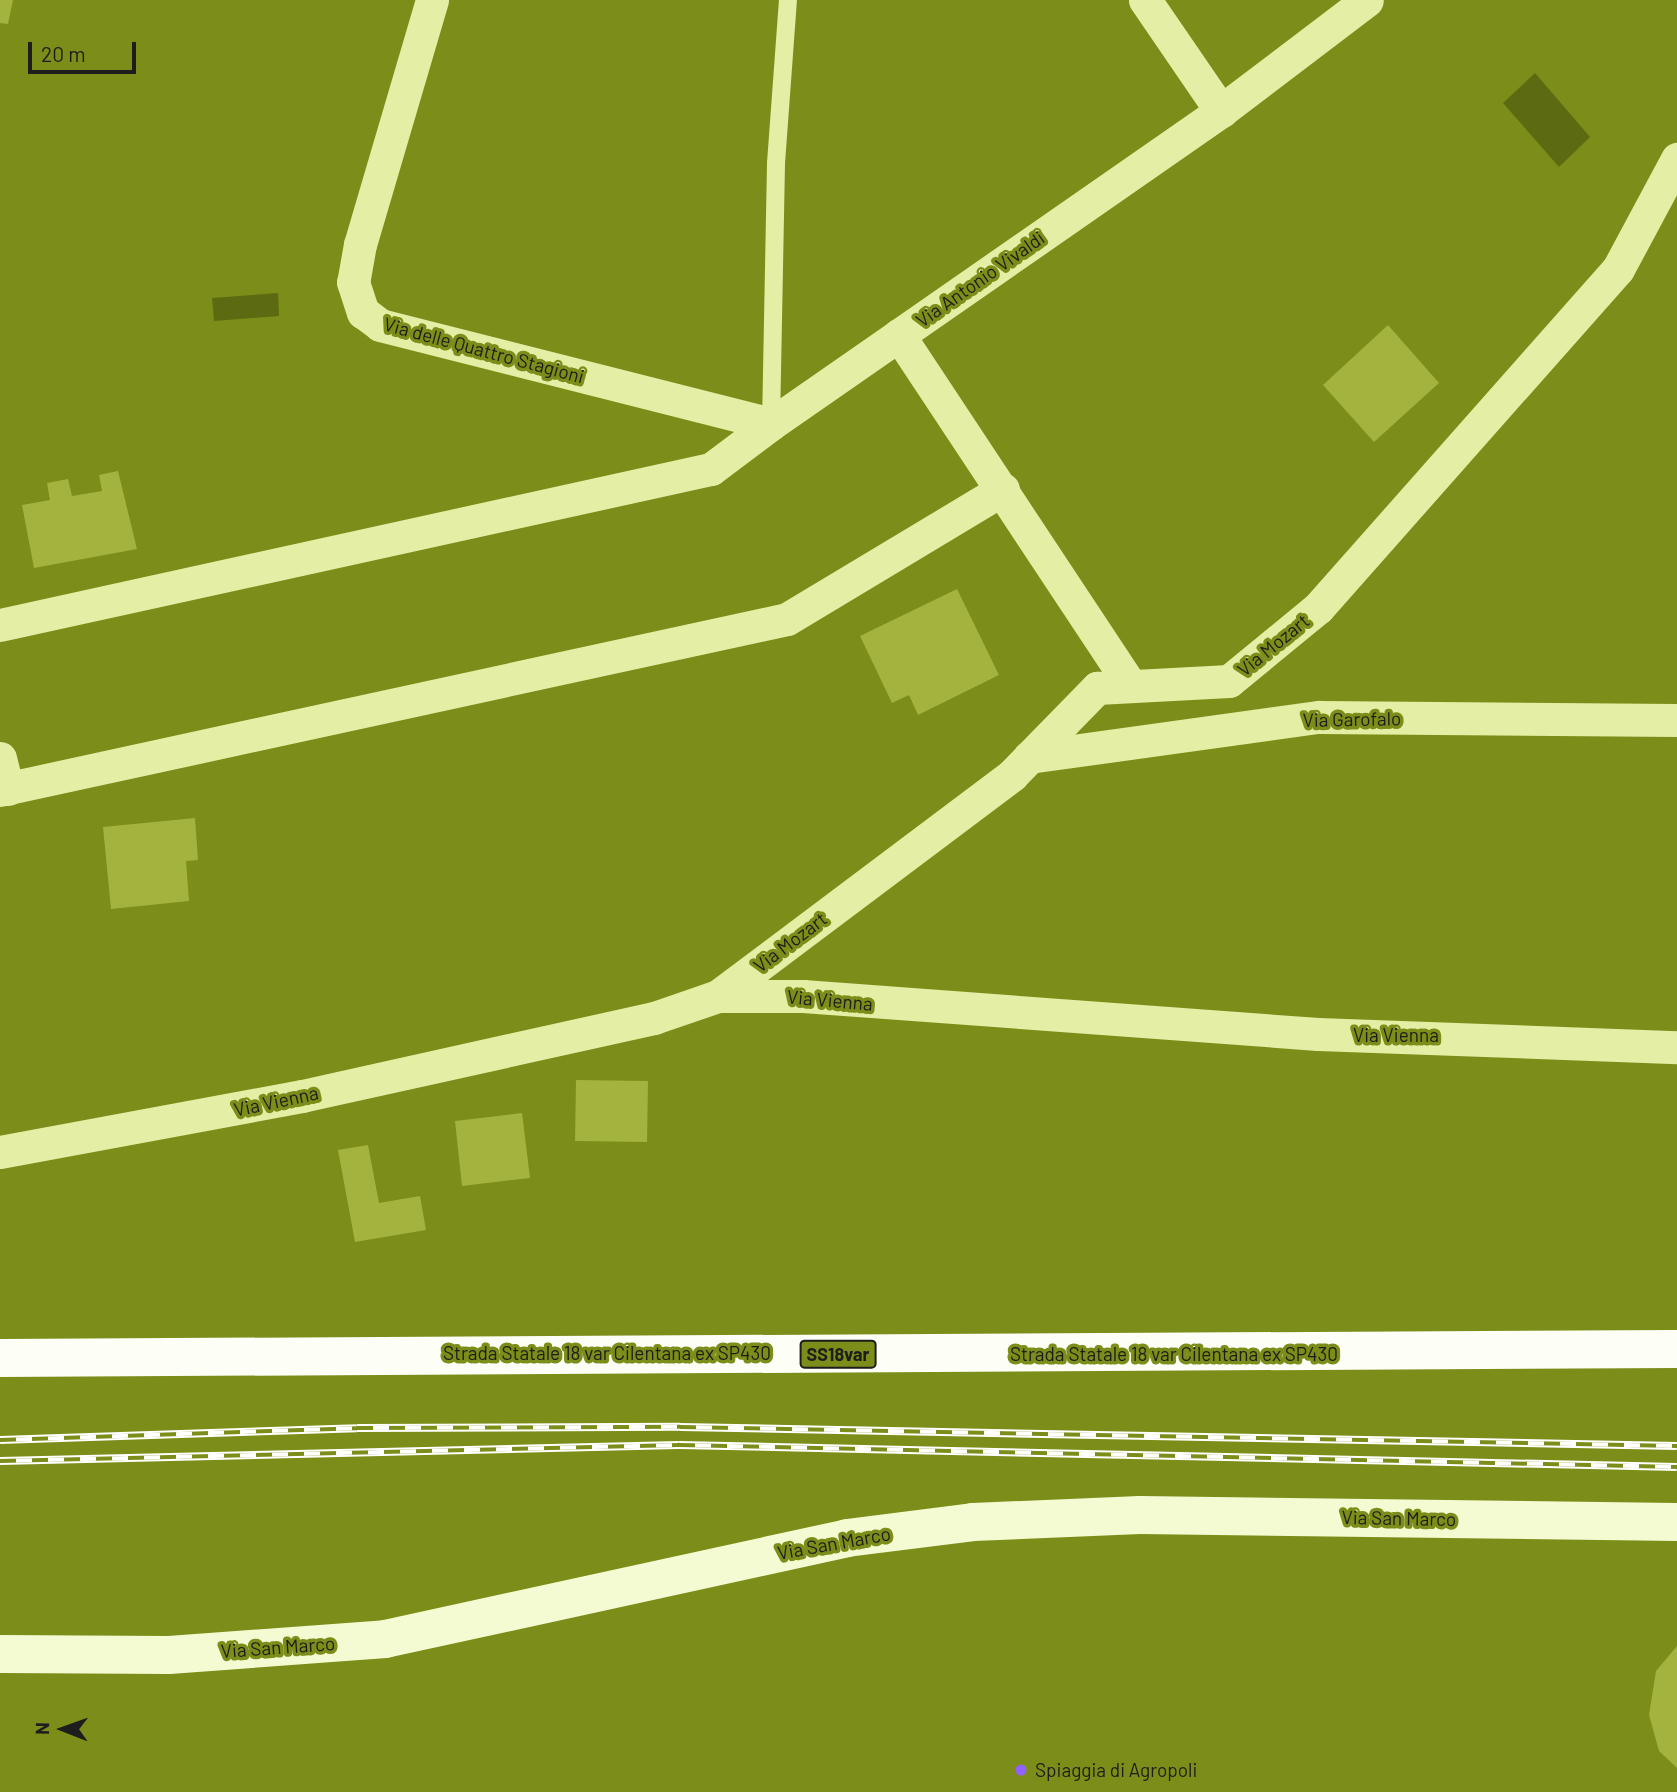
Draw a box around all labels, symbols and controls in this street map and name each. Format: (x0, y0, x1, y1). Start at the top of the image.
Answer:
scale bar (32, 28, 140, 72)
text: 20 m (41, 41, 86, 66)
street label: Via Antonio Vivaldi (911, 226, 1049, 332)
street label: Via delle Quattro Stagioni (381, 312, 587, 388)
street label: Via Mozart (1233, 609, 1313, 681)
street label: Via Garofalo (1302, 707, 1402, 731)
street label: Via Mozart (749, 907, 831, 977)
street label: Via Vienna (786, 985, 874, 1015)
street label: Via Vienna (1353, 1024, 1439, 1046)
street label: Via Vienna (232, 1081, 320, 1121)
road number: SS18var (800, 1339, 876, 1368)
street label: Strada Statale 18 var Cilentana ex SP430 (443, 1342, 771, 1364)
street label: Strada Statale 18 var Cilentana ex SP430 (1010, 1343, 1338, 1365)
street label: Via San Marco (1341, 1506, 1457, 1530)
street label: Via San Marco (776, 1522, 892, 1564)
street label: Via San Marco (220, 1632, 336, 1662)
north arrow (28, 1694, 98, 1764)
text: N (30, 1722, 53, 1735)
place label: Spiaggia di Agropoli (1035, 1759, 1197, 1781)
marker: Spiaggia di Agropoli (1013, 1762, 1029, 1778)

